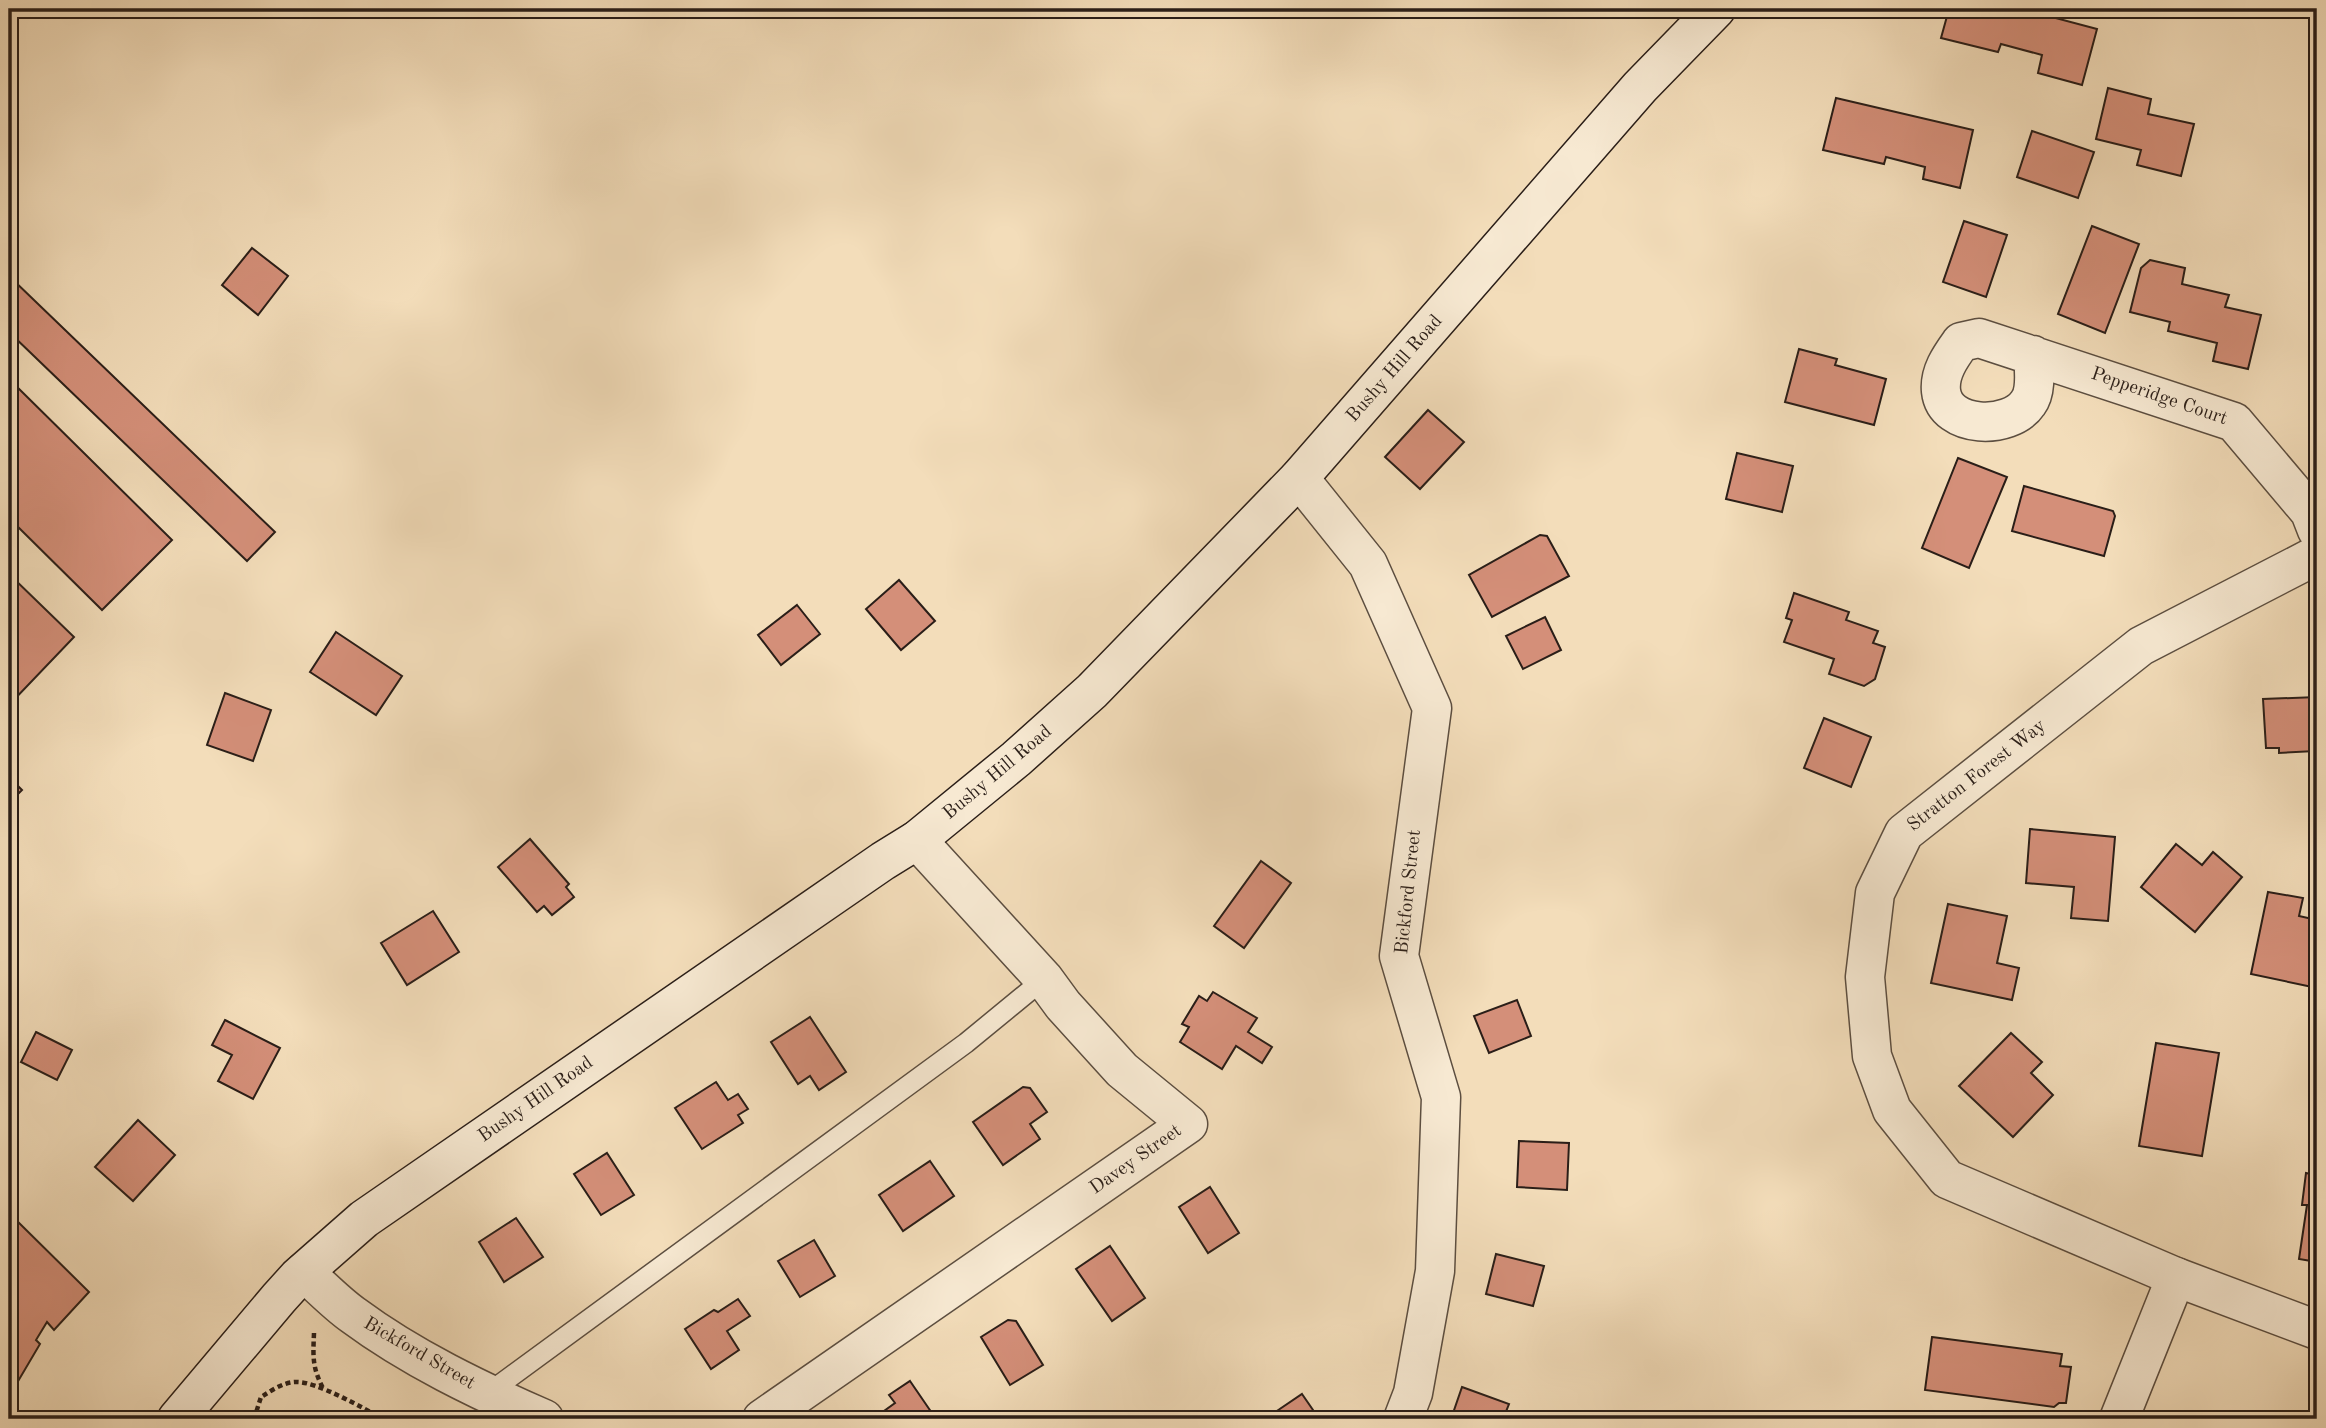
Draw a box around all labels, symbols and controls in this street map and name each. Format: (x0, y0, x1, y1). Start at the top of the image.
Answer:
street label: Bushy Hill Road (1343, 312, 1447, 426)
street label: Pepperidge Court (2088, 365, 2230, 429)
street label: Stratton Forest Way (1904, 716, 2050, 836)
street label: Bushy Hill Road (940, 722, 1056, 824)
street label: Bickford Street (1393, 829, 1425, 955)
street label: Bushy Hill Road (475, 1053, 597, 1147)
street label: Davey Street (1087, 1121, 1185, 1199)
street label: Bickford Street (360, 1314, 478, 1394)

